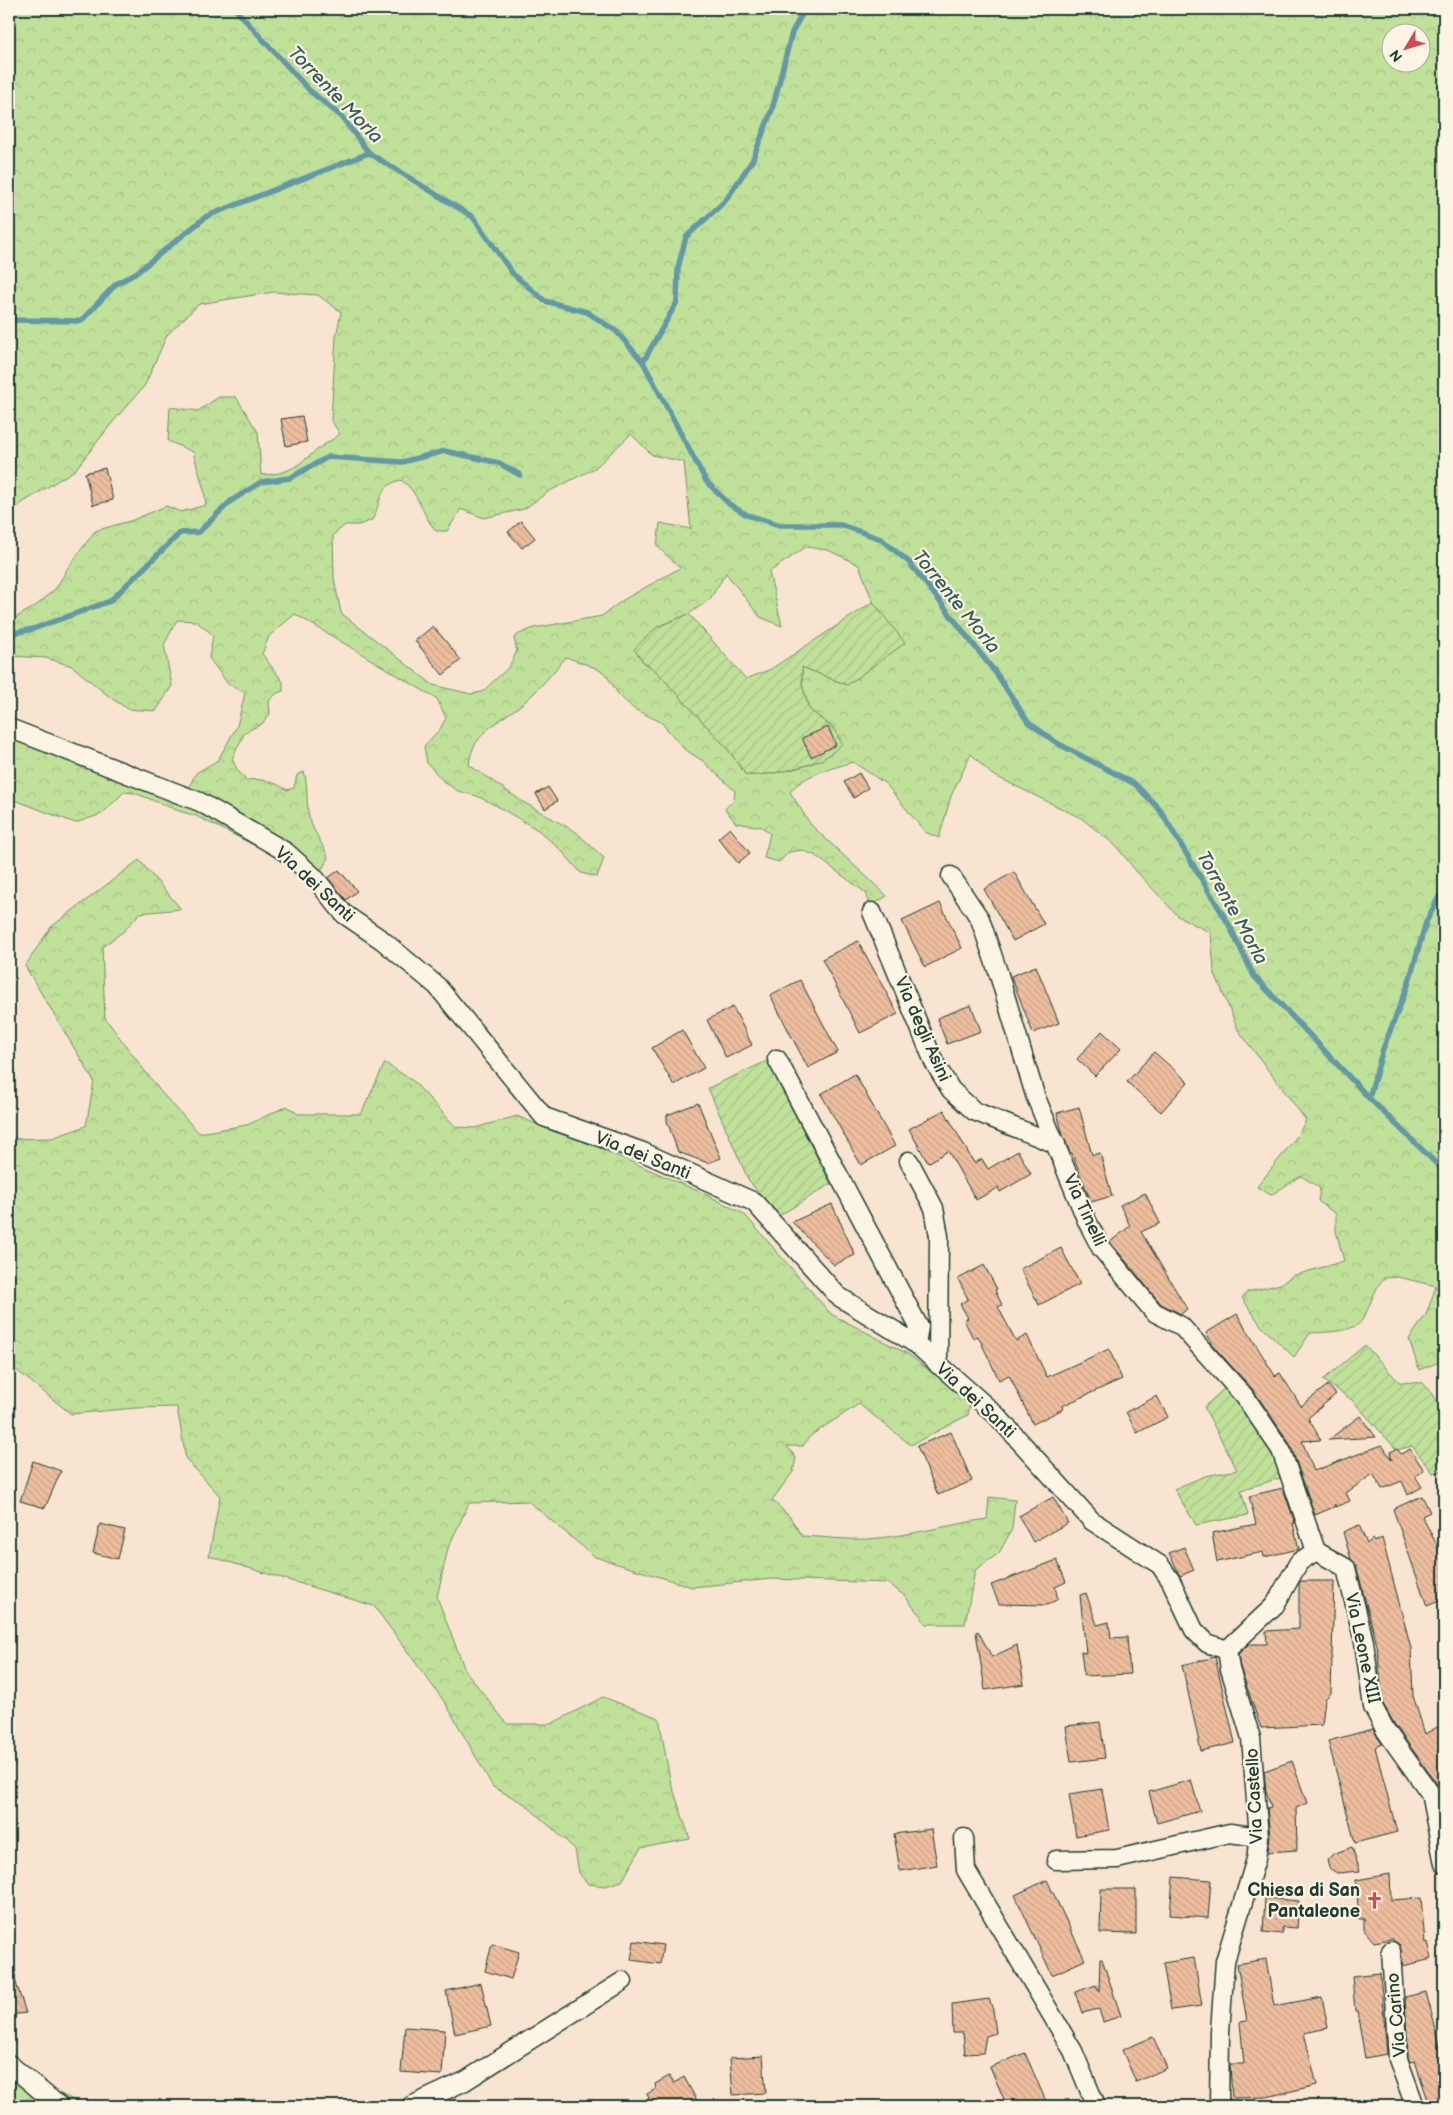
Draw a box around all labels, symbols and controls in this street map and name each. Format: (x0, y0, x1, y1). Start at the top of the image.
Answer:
north arrow (1380, 22, 1430, 72)
water label: Torrente Morla (283, 42, 387, 148)
text: N (1386, 46, 1406, 65)
water label: Torrente Morla (907, 546, 1005, 658)
street label: Via dei Santi (271, 842, 359, 927)
water label: Torrente Morla (1191, 847, 1272, 969)
street label: Via degli Asini (890, 973, 955, 1085)
street label: Via dei Santi (592, 1127, 694, 1184)
street label: Via Tinelli (1059, 1171, 1110, 1250)
street label: Via dei Santi (932, 1358, 1020, 1443)
street label: Via Leone XIII (1341, 1591, 1384, 1705)
street label: Via Castello (1241, 1747, 1267, 1844)
place label: Chiesa di San Pantaleone (1248, 1880, 1360, 1922)
church icon: Chiesa di San Pantaleone (1364, 1890, 1384, 1910)
street label: Via Carino (1382, 1972, 1411, 2058)

